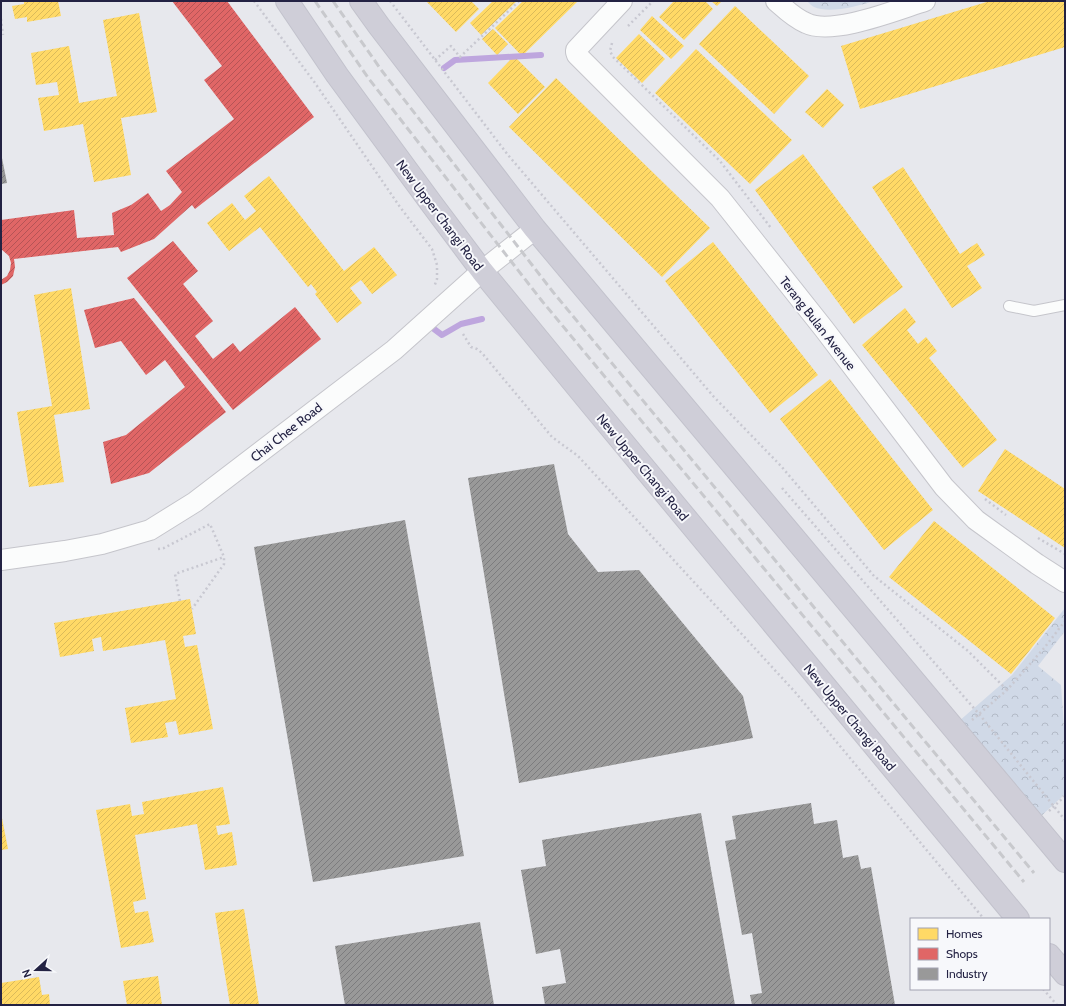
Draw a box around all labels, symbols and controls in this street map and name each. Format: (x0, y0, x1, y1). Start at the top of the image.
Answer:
street label: New Upper Changi Road (393, 156, 487, 274)
street label: Terang Bulan Avenue (776, 273, 860, 373)
street label: Chai Chee Road (247, 399, 325, 465)
street label: New Upper Changi Road (594, 410, 692, 524)
street label: New Upper Changi Road (801, 660, 899, 774)
legend (910, 918, 1050, 990)
text: Homes (946, 926, 983, 941)
text: Shops (946, 946, 978, 961)
north arrow (16, 950, 56, 990)
text: Industry (946, 966, 987, 981)
text: N (19, 967, 35, 980)

